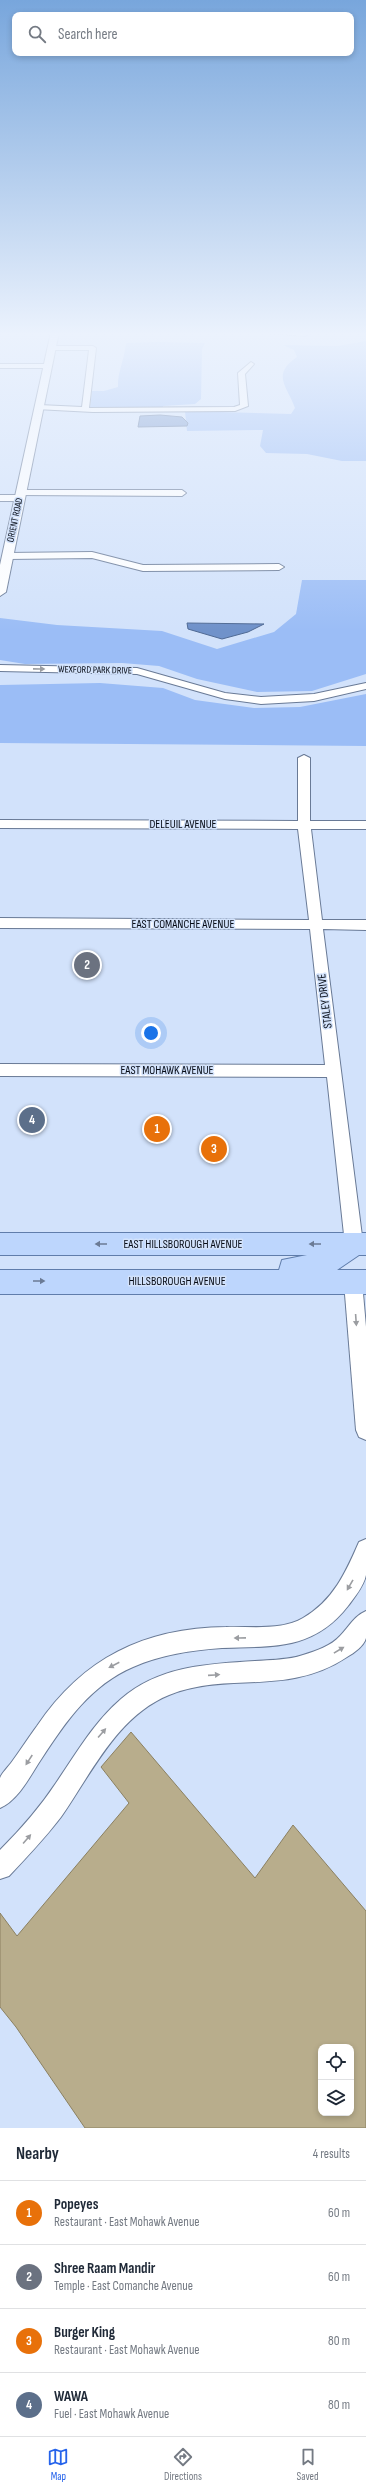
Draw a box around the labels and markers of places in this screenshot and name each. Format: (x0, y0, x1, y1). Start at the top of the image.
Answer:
pin: 2 (74, 950, 100, 980)
pin: 4 (19, 1105, 45, 1135)
pin: 1 (144, 1114, 170, 1144)
pin: 3 (201, 1134, 227, 1164)

